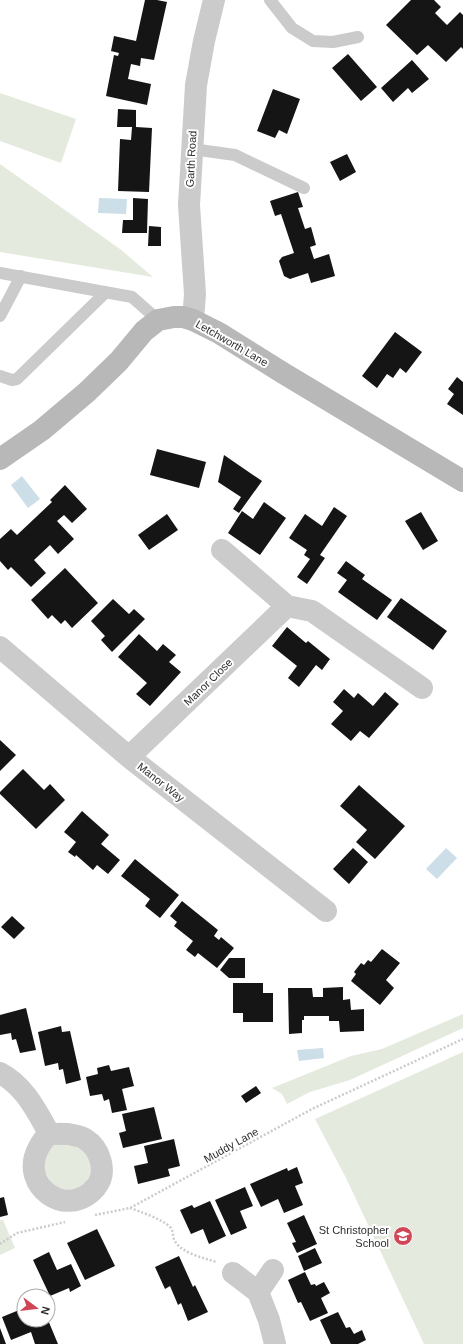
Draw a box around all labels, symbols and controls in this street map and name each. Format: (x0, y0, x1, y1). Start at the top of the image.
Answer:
street label: Garth Road (184, 130, 198, 188)
street label: Letchworth Lane (194, 317, 270, 369)
street label: Manor Close (181, 656, 235, 708)
street label: Manor Way (135, 760, 187, 804)
street label: Muddy Lane (202, 1125, 260, 1165)
place label: St Christopher School (319, 1224, 389, 1249)
school or university icon: St Christopher School (392, 1225, 414, 1247)
north arrow (16, 1288, 56, 1328)
text: N (39, 1305, 52, 1316)

